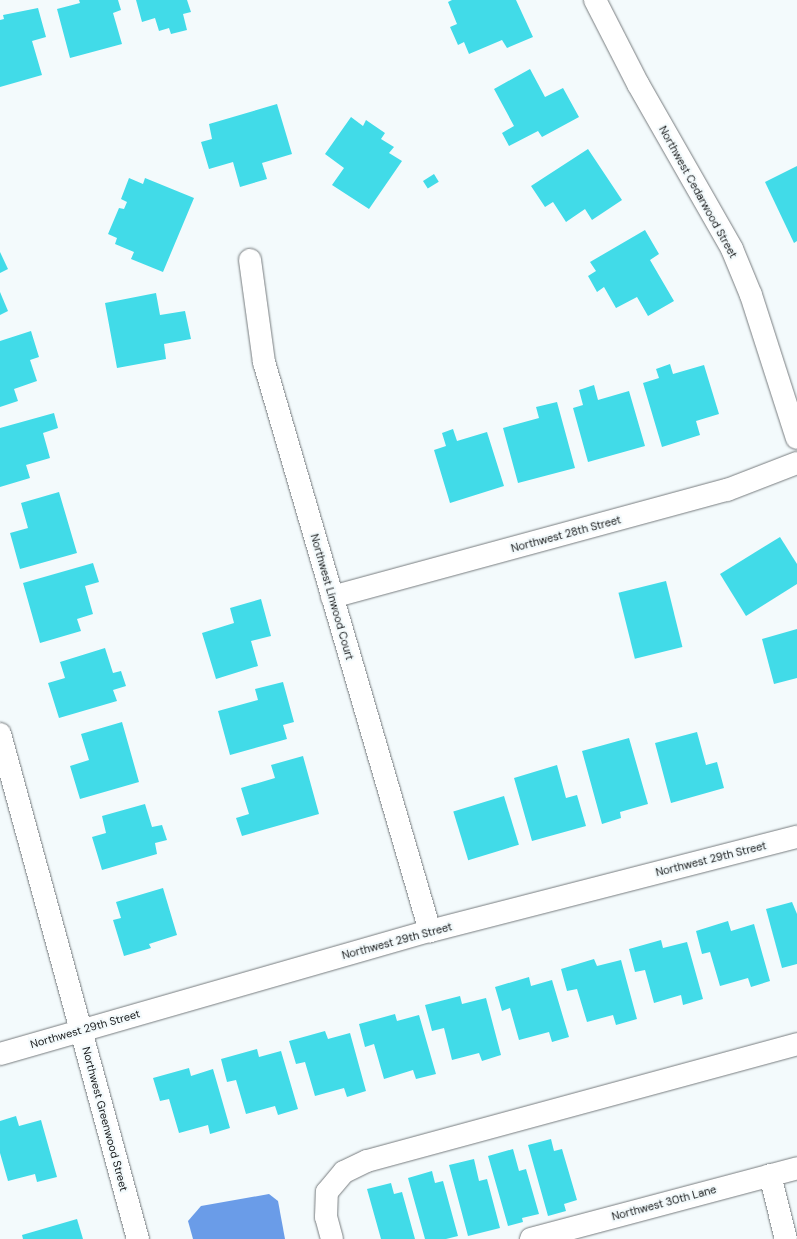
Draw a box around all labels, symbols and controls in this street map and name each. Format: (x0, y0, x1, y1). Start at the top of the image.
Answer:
street label: Northwest Cedarwood Street (656, 124, 740, 260)
street label: Northwest 28th Street (510, 513, 622, 555)
street label: Northwest Linwood Court (308, 532, 356, 662)
street label: Northwest 29th Street (654, 839, 768, 879)
street label: Northwest 29th Street (340, 920, 454, 962)
street label: Northwest 29th Street (29, 1007, 141, 1051)
street label: Northwest Greenwood Street (79, 1045, 131, 1193)
street label: Northwest 30th Lane (610, 1183, 718, 1223)

